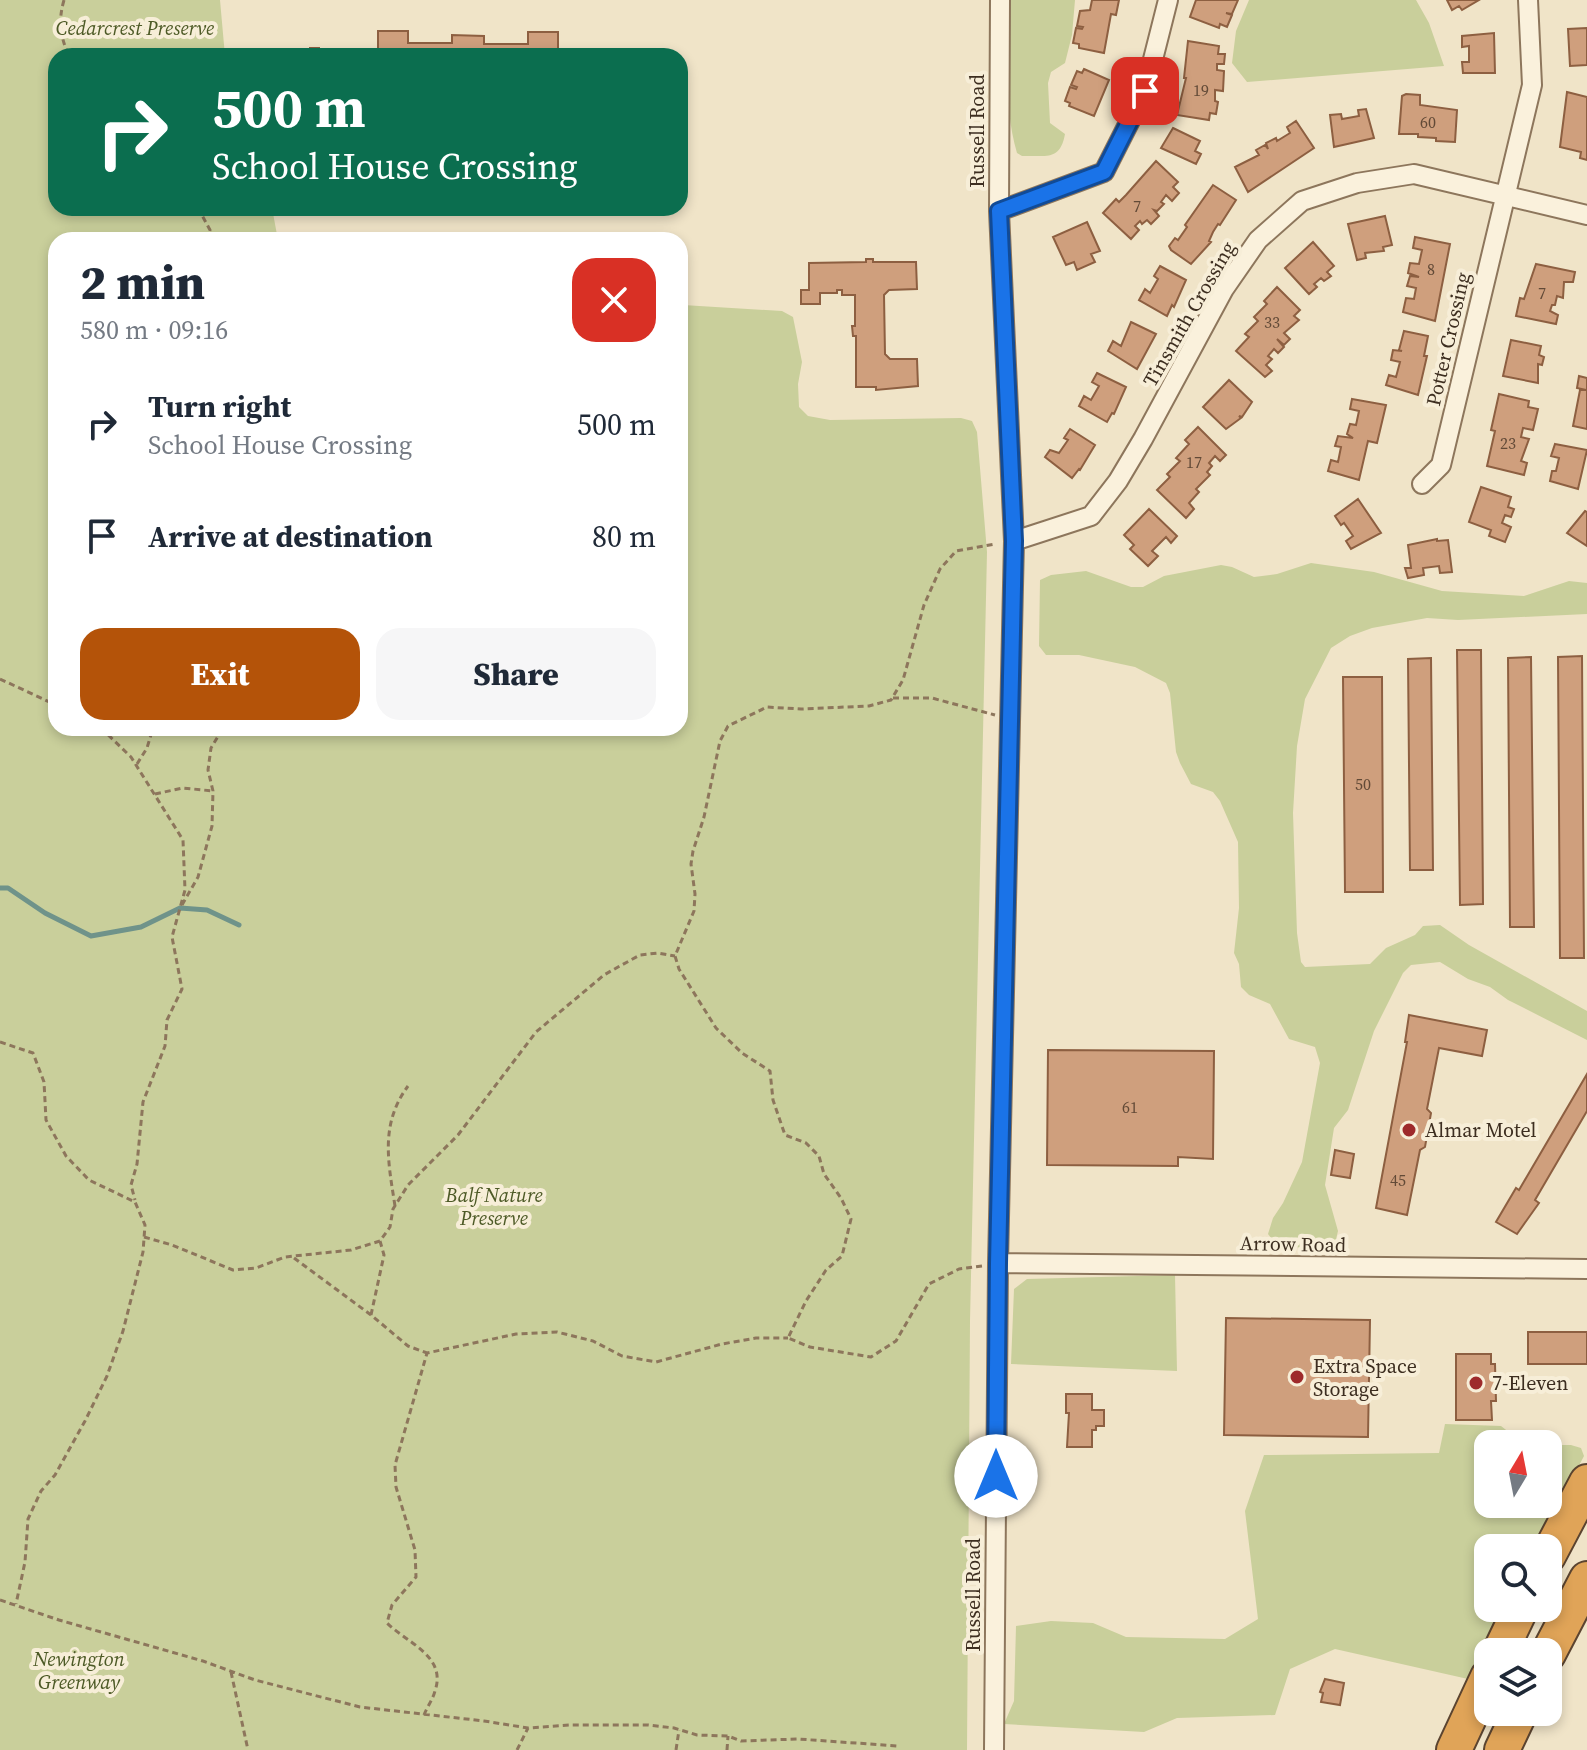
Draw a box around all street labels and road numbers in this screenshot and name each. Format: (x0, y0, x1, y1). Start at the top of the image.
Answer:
street label: Russell Road (963, 73, 991, 188)
street label: Tinsmith Crossing (1136, 236, 1242, 392)
street label: Potter Crossing (1419, 269, 1477, 409)
street label: Arrow Road (1240, 1229, 1347, 1259)
street label: Russell Road (959, 1537, 987, 1652)

